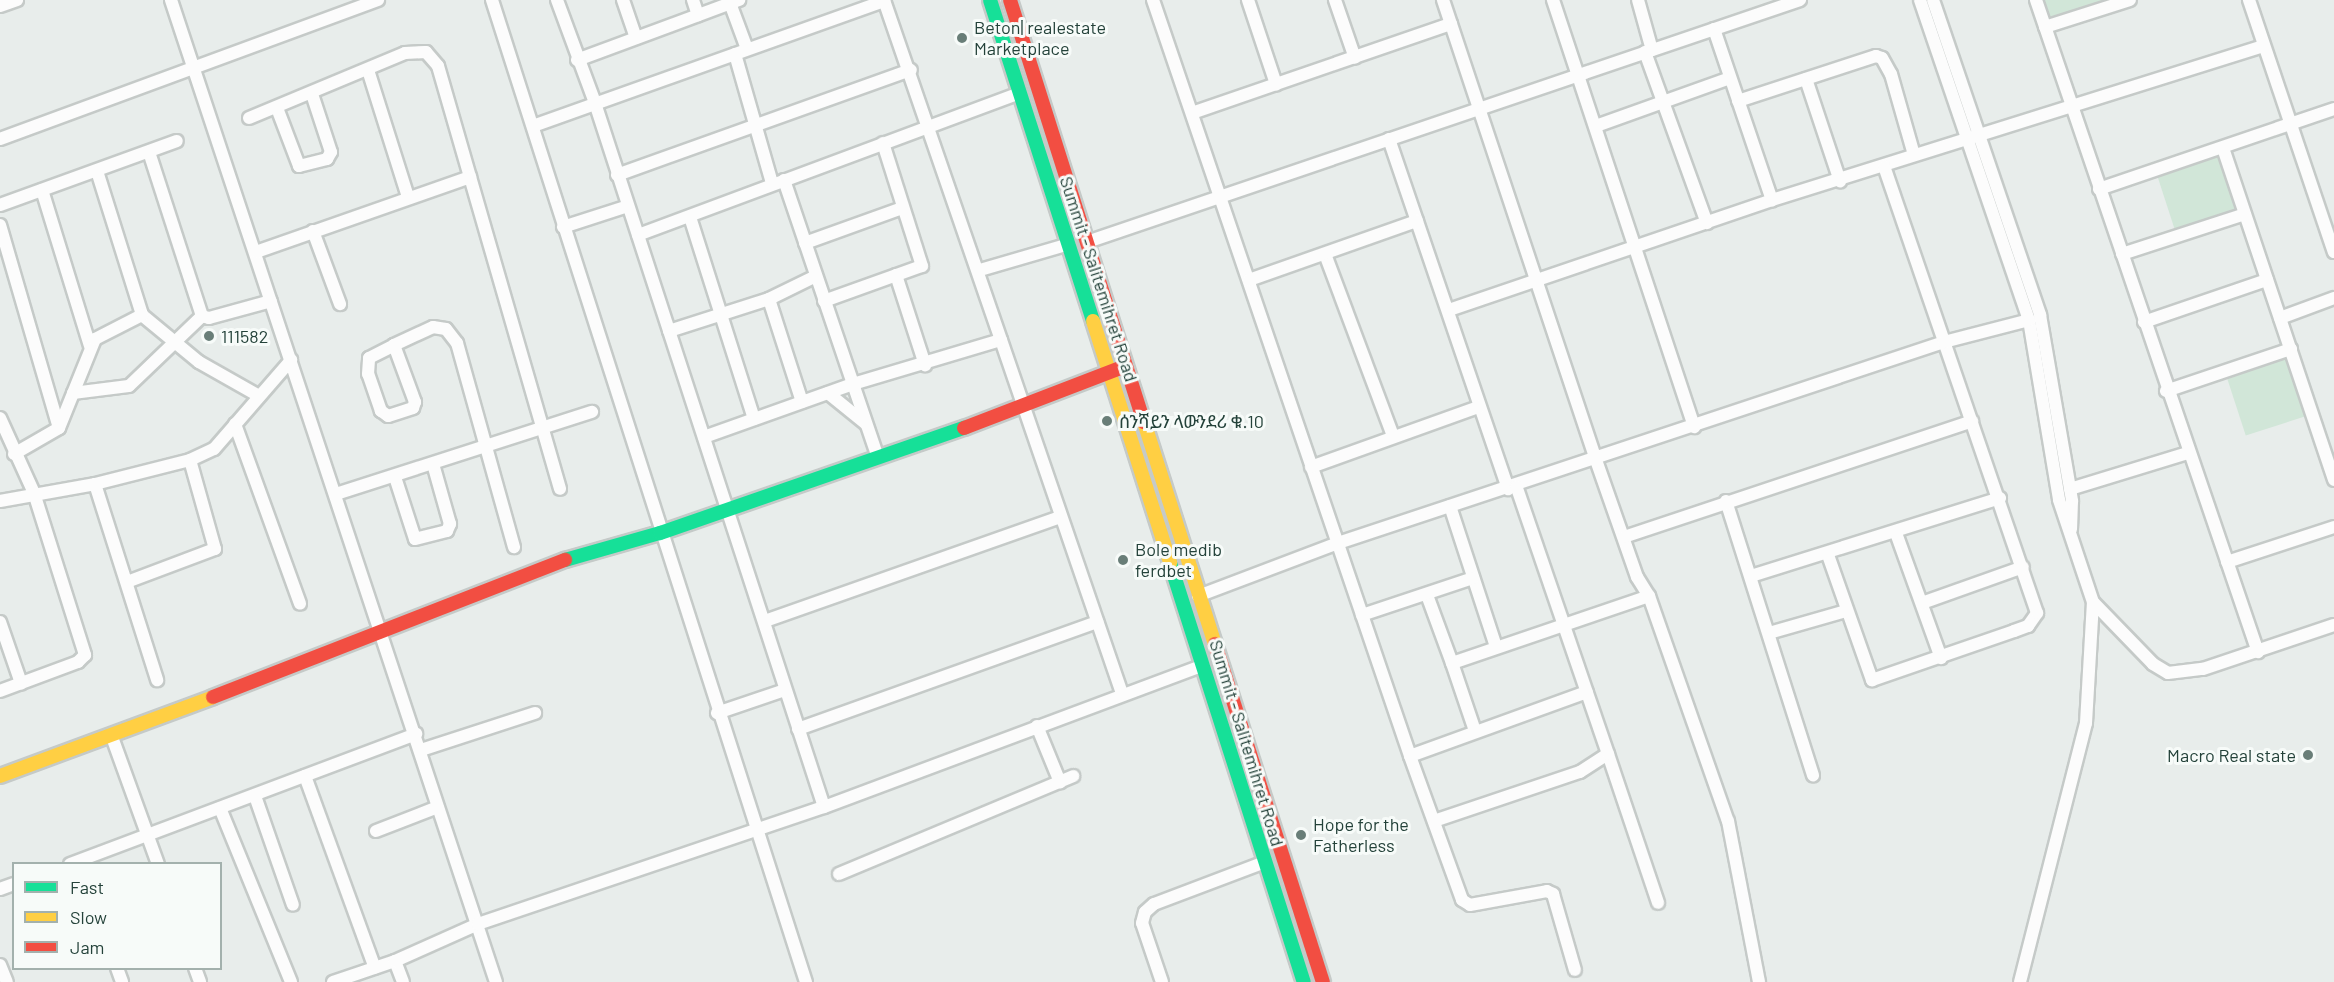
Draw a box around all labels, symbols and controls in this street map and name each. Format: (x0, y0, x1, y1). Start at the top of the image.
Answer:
place label: Beton| realestate Marketplace (974, 17, 1106, 60)
marker: Beton| realestate Marketplace (955, 31, 969, 45)
street label: Summit - Salitemihret Road (1056, 174, 1142, 384)
place label: 111582 (221, 325, 268, 347)
marker: 111582 (202, 329, 216, 343)
place label: ሰንሻይን ላውንደሪ ቁ.10 (1119, 410, 1264, 432)
marker: ሰንሻይን ላውንደሪ ቁ.10 (1100, 414, 1114, 428)
place label: Bole medib ferdbet (1135, 539, 1222, 582)
marker: Bole medib ferdbet (1116, 553, 1130, 567)
street label: Summit - Salitemihret Road (1205, 637, 1289, 849)
place label: Macro Real state (2167, 744, 2296, 766)
marker: Macro Real state (2301, 748, 2315, 762)
place label: Hope for the Fatherless (1313, 814, 1409, 856)
marker: Hope for the Fatherless (1294, 828, 1308, 842)
legend (12, 862, 222, 970)
text: Fast (70, 876, 104, 898)
text: Slow (70, 906, 107, 928)
text: Jam (70, 936, 104, 958)

